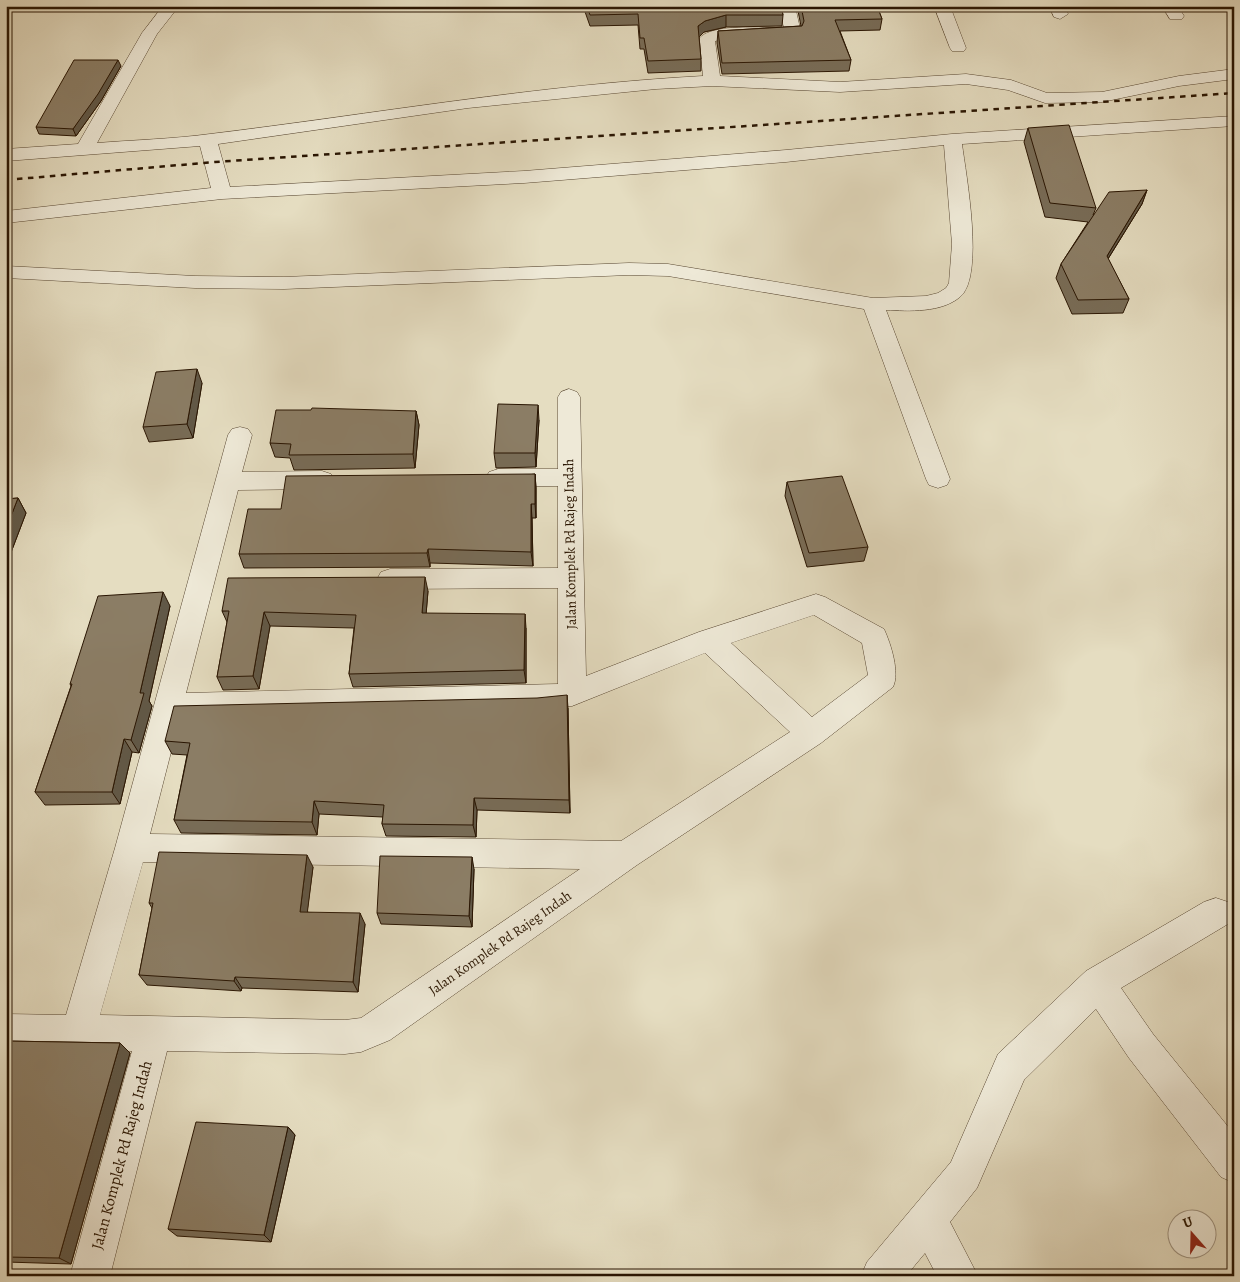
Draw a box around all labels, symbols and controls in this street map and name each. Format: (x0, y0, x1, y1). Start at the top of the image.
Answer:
street label: Jalan Komplek Pd Rajeg Indah (559, 458, 581, 629)
street label: Jalan Komplek Pd Rajeg Indah (425, 886, 576, 1000)
street label: Jalan Komplek Pd Rajeg Indah (86, 1058, 158, 1252)
north arrow (1168, 1210, 1218, 1260)
text: U (1180, 1212, 1195, 1233)

